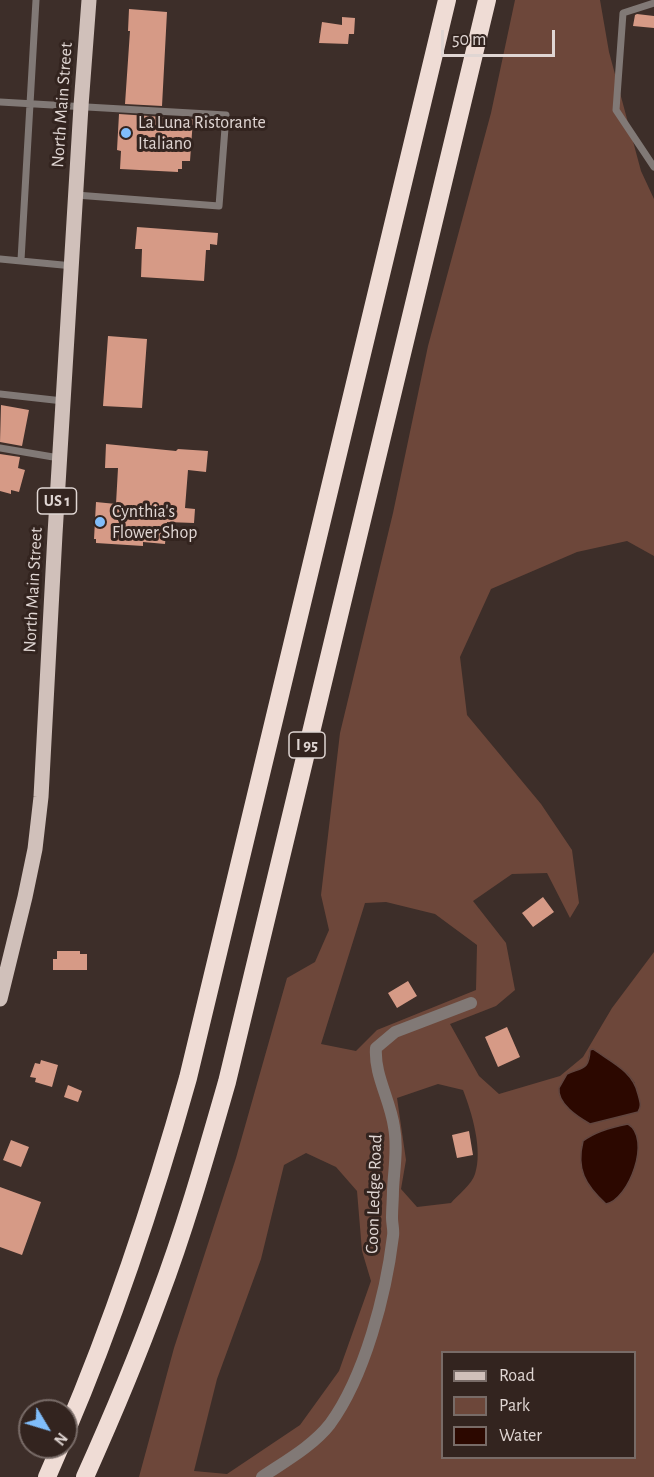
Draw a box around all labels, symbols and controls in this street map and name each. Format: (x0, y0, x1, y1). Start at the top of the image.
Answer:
scale bar (444, 18, 558, 56)
text: 50 m (452, 31, 486, 49)
street label: North Main Street (47, 41, 77, 169)
place label: La Luna Ristorante Italiano (138, 112, 266, 154)
marker: La Luna Ristorante Italiano (119, 126, 133, 140)
road number: US 1 (38, 488, 76, 514)
place label: Cynthia's Flower Shop (112, 501, 197, 544)
marker: Cynthia's Flower Shop (93, 515, 107, 529)
street label: North Main Street (19, 527, 47, 653)
road number: I 95 (289, 732, 325, 758)
street label: Coon Ledge Road (361, 1134, 387, 1254)
legend (441, 1351, 636, 1459)
text: Road (499, 1367, 535, 1385)
text: Park (499, 1397, 530, 1415)
north arrow (18, 1399, 78, 1459)
text: Water (499, 1427, 542, 1445)
text: N (51, 1430, 70, 1448)

